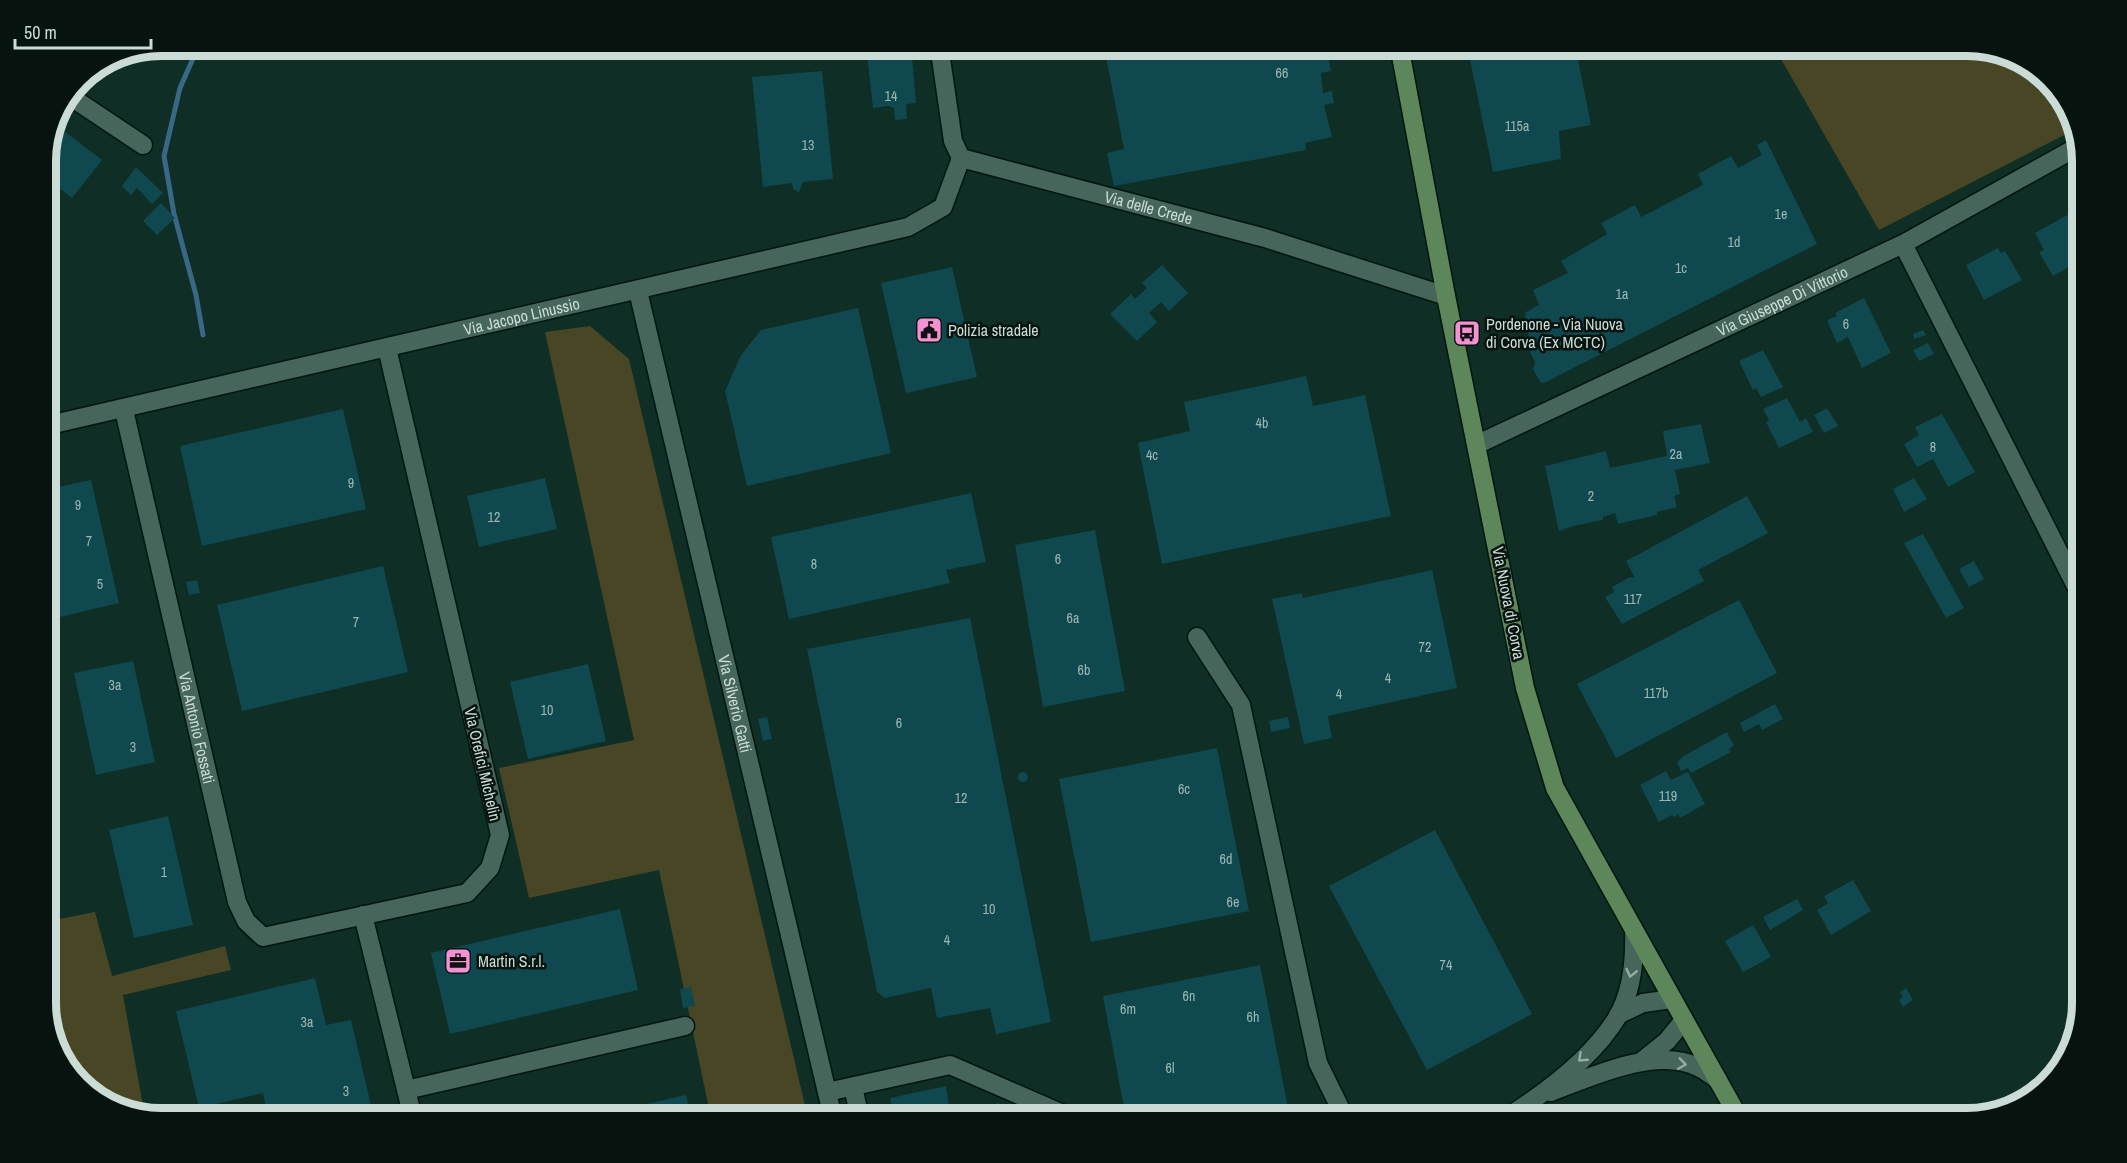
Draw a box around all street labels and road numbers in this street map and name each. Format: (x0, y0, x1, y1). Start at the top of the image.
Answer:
street label: Via delle Crede (1102, 185, 1195, 229)
street label: Via Giuseppe Di Vittorio (1713, 261, 1851, 341)
street label: Via Jacopo Linussio (461, 292, 582, 340)
street label: Via Nuova di Corva (1487, 545, 1531, 662)
street label: Via Silverio Gatti (713, 653, 757, 755)
street label: Via Antonio Fossati (174, 670, 220, 786)
street label: Via Orefici Michelin (459, 705, 507, 823)

